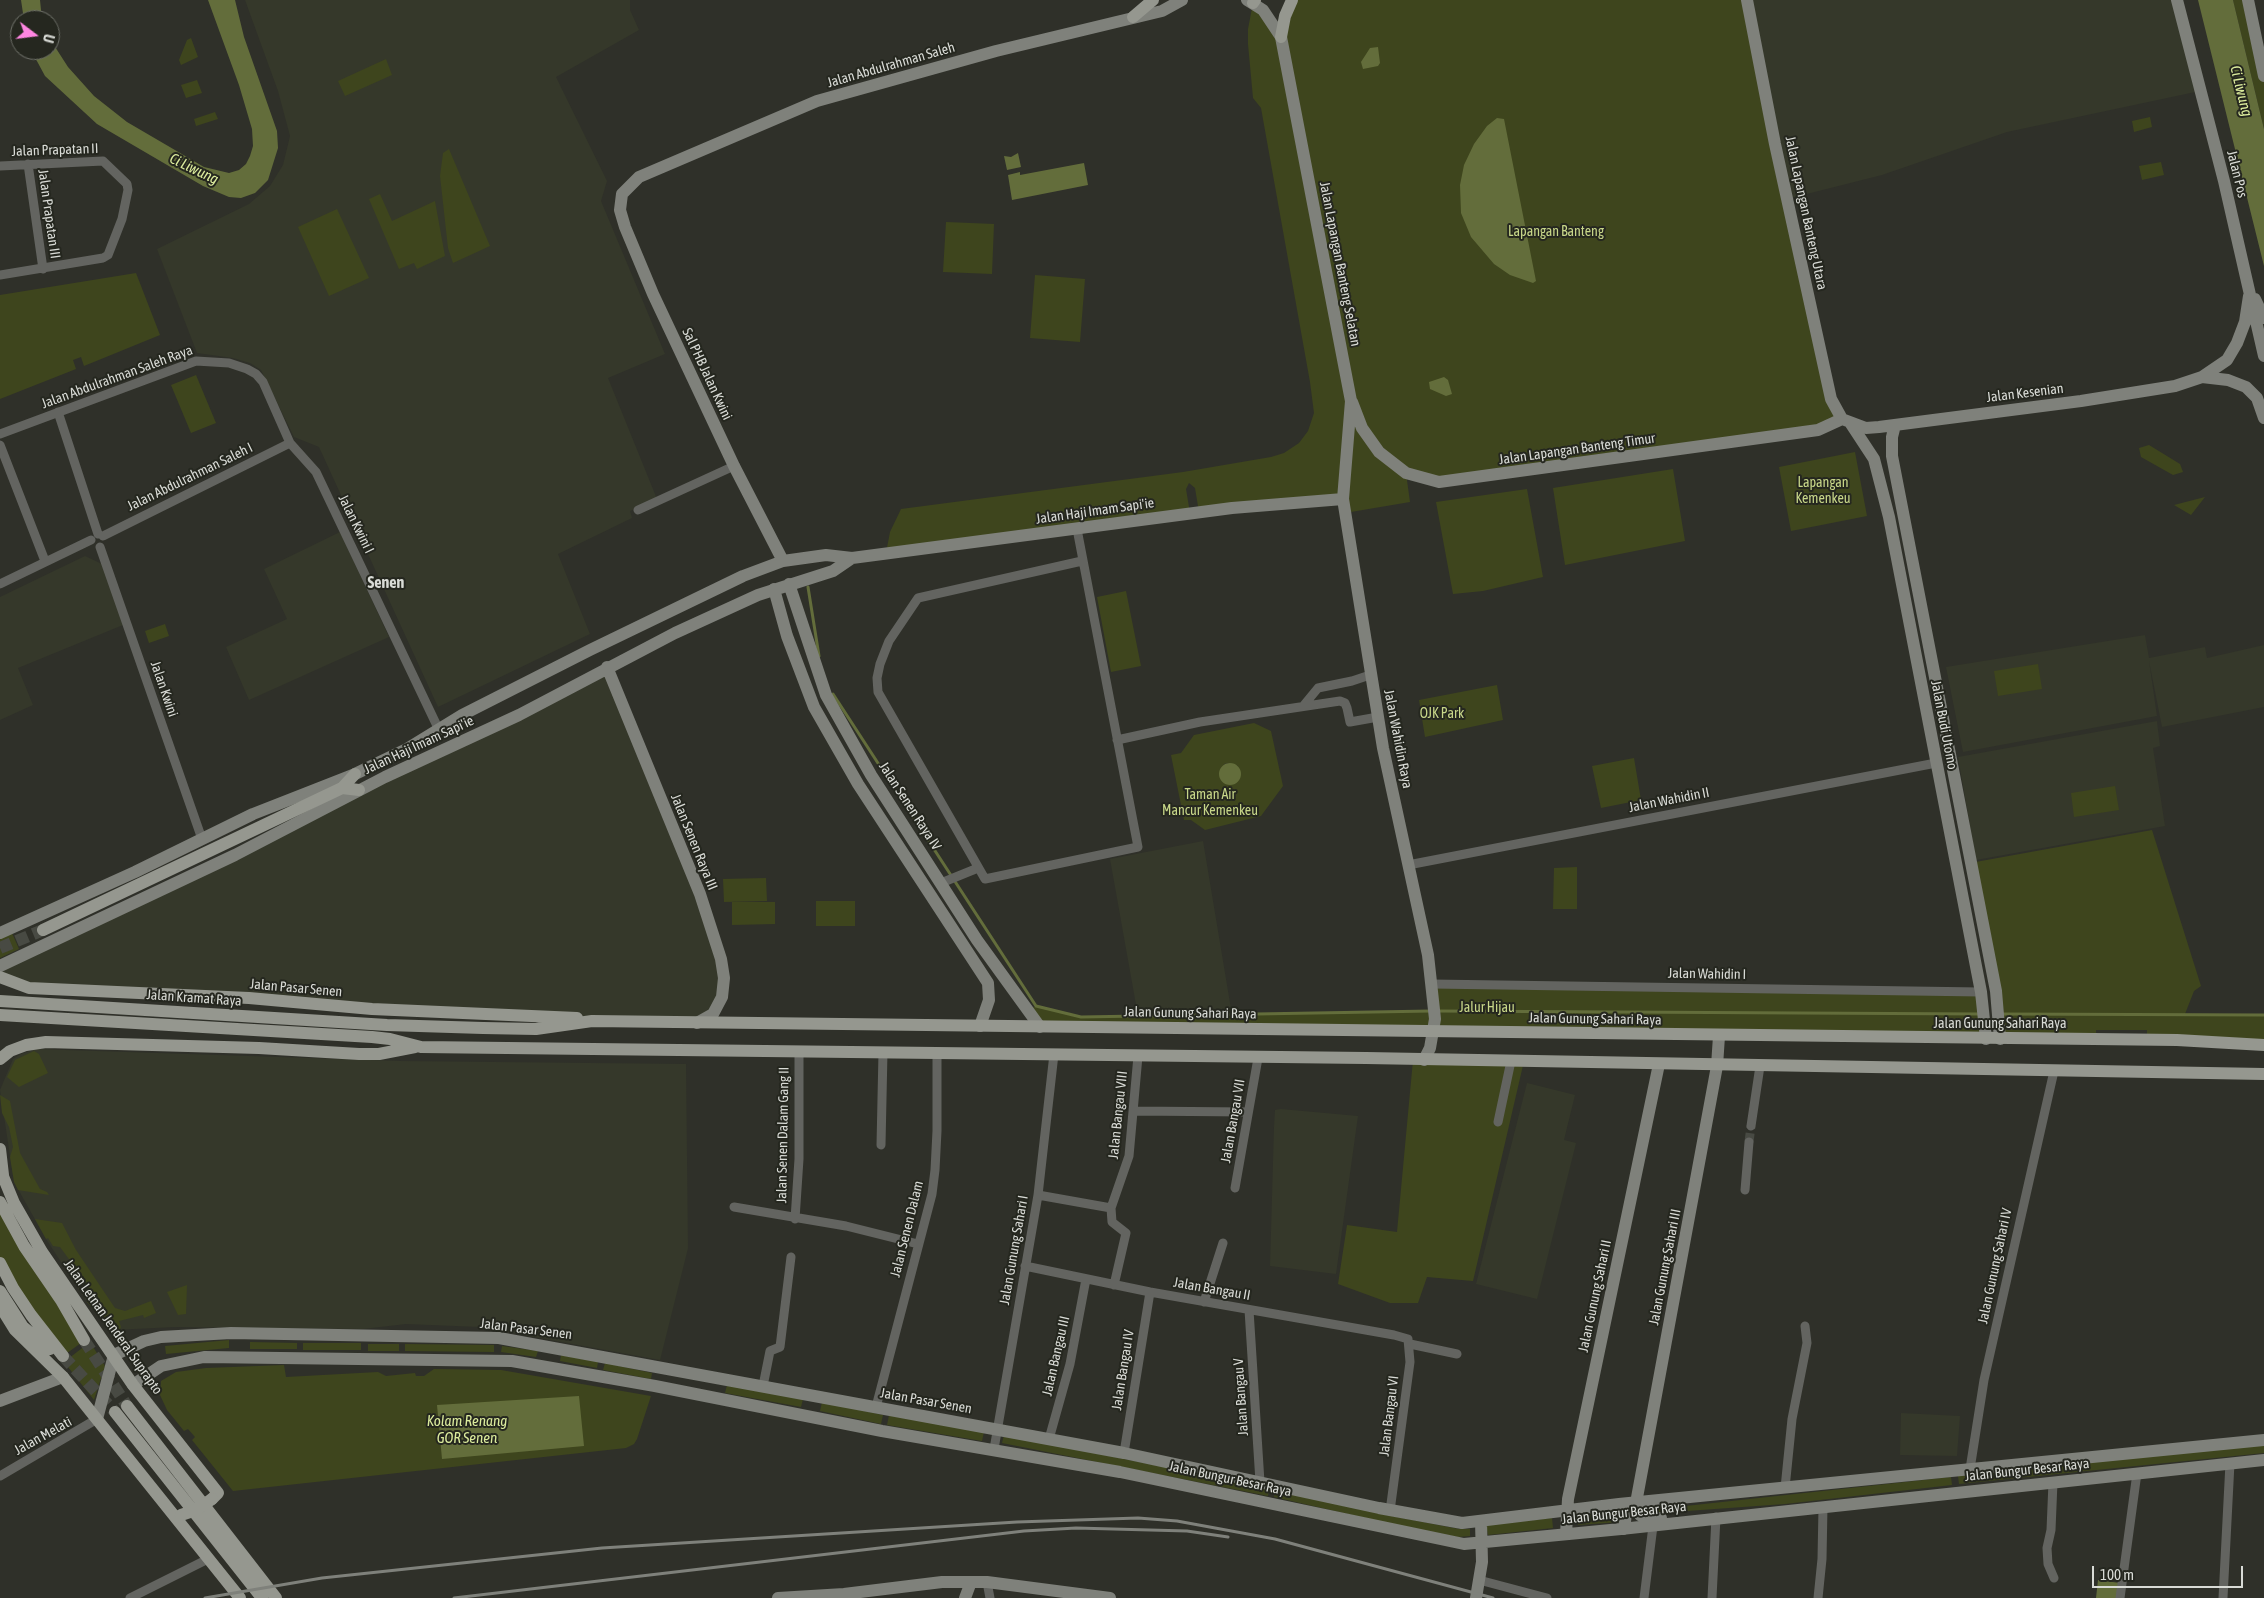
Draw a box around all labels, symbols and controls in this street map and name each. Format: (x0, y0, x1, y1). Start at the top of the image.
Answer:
north arrow (10, 10, 60, 60)
text: U (40, 33, 57, 45)
street label: Jalan Abdulrahman Saleh (825, 39, 957, 91)
water label: Ci Liwung (2226, 64, 2256, 118)
street label: Jalan Lapangan Banteng Utara (1781, 135, 1831, 291)
street label: Jalan Prapatan II (11, 140, 99, 160)
street label: Jalan Pos (2223, 149, 2251, 199)
water label: Ci Liwung (167, 150, 221, 188)
street label: Jalan Prapatan III (34, 168, 64, 260)
street label: Jalan Lapangan Banteng Selatan (1316, 180, 1364, 348)
park label: Lapangan Banteng (1508, 224, 1604, 240)
street label: Sal PHB Jalan Kwini (678, 325, 736, 423)
street label: Jalan Abdulrahman Saleh Raya (39, 342, 195, 412)
street label: Jalan Kesenian (1986, 380, 2064, 406)
street label: Jalan Lapangan Banteng Timur (1498, 430, 1656, 468)
street label: Jalan Abdulrahman Saleh I (124, 439, 256, 515)
park label: Lapangan Kemenkeu (1795, 475, 1851, 508)
street label: Jalan Kwini I (335, 492, 377, 556)
street label: Jalan Haji Imam Sapi'ie (1035, 494, 1155, 528)
district label: Senen (368, 573, 404, 593)
street label: Jalan Kwini (147, 659, 181, 719)
street label: Jalan Budi Utomo (1927, 679, 1961, 771)
street label: Jalan Wahidin Raya (1380, 688, 1416, 790)
park label: OJK Park (1420, 706, 1464, 722)
street label: Jalan Haji Imam Sapi'ie (361, 712, 477, 778)
street label: Jalan Senen Raya IV (875, 759, 945, 853)
street label: Jalan Wahidin II (1627, 784, 1711, 816)
park label: Taman Air Mancur Kemenkeu (1162, 787, 1258, 820)
street label: Jalan Senen Raya III (667, 791, 721, 893)
street label: Jalan Wahidin I (1668, 965, 1746, 983)
street label: Jalan Pasar Senen (249, 976, 343, 1000)
street label: Jalan Kramat Raya (146, 986, 242, 1010)
park label: Jalur Hijau (1459, 1000, 1515, 1016)
street label: Jalan Gunung Sahari Raya (1123, 1003, 1257, 1023)
street label: Jalan Gunung Sahari Raya (1528, 1009, 1662, 1029)
street label: Jalan Gunung Sahari Raya (1934, 1016, 2066, 1032)
street label: Jalan Senen Dalam Gang II (773, 1067, 793, 1203)
street label: Jalan Bangau VIII (1105, 1070, 1131, 1160)
street label: Jalan Bangau VII (1217, 1078, 1249, 1164)
street label: Jalan Senen Dalam (887, 1179, 927, 1279)
street label: Jalan Gunung Sahari I (996, 1194, 1032, 1306)
street label: Jalan Gunung Sahari III (1645, 1207, 1685, 1327)
street label: Jalan Gunung Sahari IV (1975, 1207, 2015, 1325)
street label: Jalan Gunung Sahari II (1575, 1238, 1615, 1354)
street label: Jalan Letnan Jenderal Suprapto (60, 1256, 166, 1398)
street label: Jalan Bangau II (1172, 1274, 1252, 1304)
street label: Jalan Bangau III (1039, 1314, 1073, 1398)
street label: Jalan Pasar Senen (479, 1315, 573, 1343)
street label: Jalan Bangau IV (1108, 1329, 1138, 1411)
street label: Jalan Bangau V (1230, 1358, 1252, 1436)
street label: Jalan Bangau VI (1376, 1375, 1402, 1457)
street label: Jalan Pasar Senen (879, 1385, 973, 1417)
water label: Kolam Renang GOR Senen (427, 1412, 507, 1447)
street label: Jalan Melati (11, 1413, 75, 1459)
street label: Jalan Bungur Besar Raya (1964, 1455, 2090, 1485)
street label: Jalan Bungur Besar Raya (1167, 1458, 1293, 1500)
street label: Jalan Bungur Besar Raya (1561, 1498, 1687, 1528)
scale bar (2094, 1556, 2245, 1588)
text: 100 m (2100, 1566, 2134, 1583)

